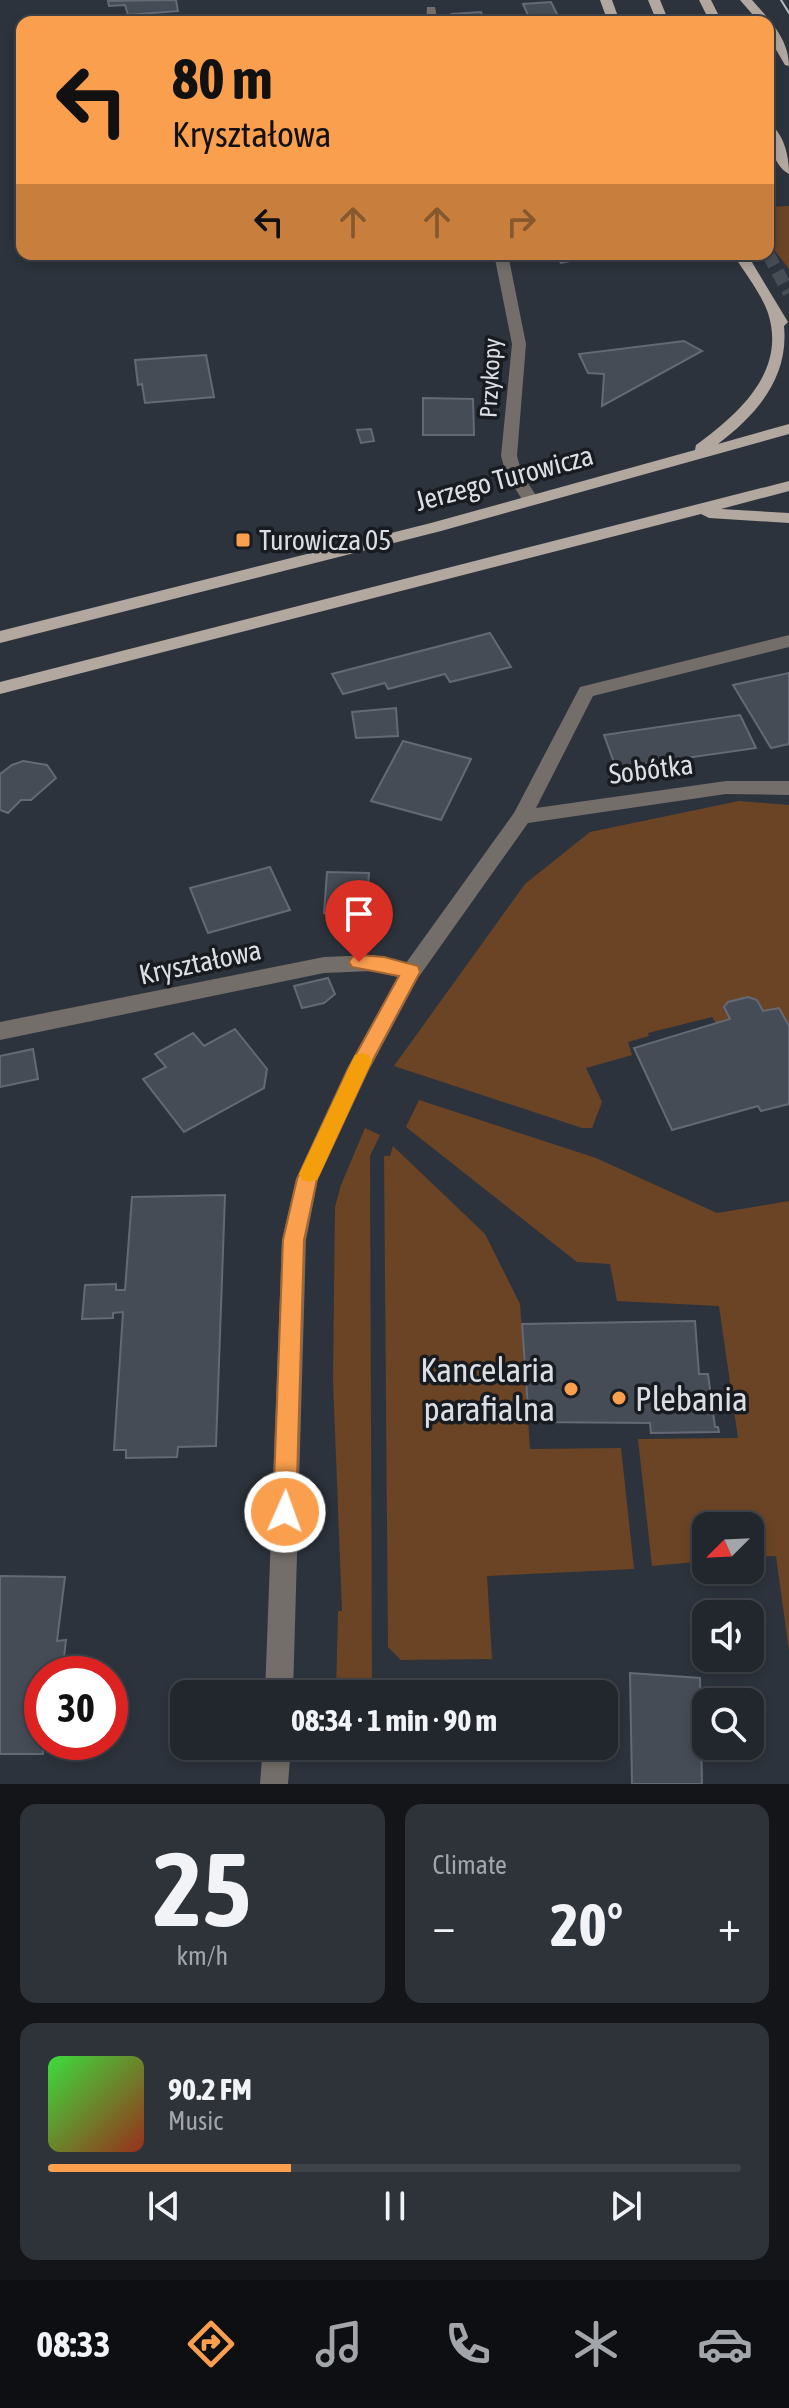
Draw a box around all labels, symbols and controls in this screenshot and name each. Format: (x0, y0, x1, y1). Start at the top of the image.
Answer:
text: 80 m (172, 47, 273, 111)
icon: left (40, 48, 144, 152)
text: Kryształowa (172, 113, 331, 155)
icon: left (247, 200, 291, 244)
icon: ahead (331, 200, 375, 244)
icon: ahead (415, 200, 459, 244)
icon: right (499, 200, 543, 244)
street label: Przykopy (474, 337, 506, 419)
street label: Jerzego Turowicza (411, 439, 597, 517)
place label: Turowicza 05 (259, 524, 391, 556)
marker: Turowicza 05 (234, 531, 252, 549)
street label: Sobótka (607, 748, 695, 790)
pin (325, 880, 393, 962)
icon: arrive (337, 892, 381, 936)
street label: Kryształowa (136, 933, 264, 991)
place label: Kancelaria parafialna (420, 1350, 555, 1428)
place label: Plebania (635, 1379, 748, 1418)
marker: Kancelaria parafialna (562, 1380, 580, 1398)
marker: Plebania (610, 1389, 628, 1407)
position arrow (243, 1470, 327, 1554)
north arrow (692, 1512, 764, 1584)
map controls (692, 1512, 764, 1760)
button: sound (692, 1600, 764, 1672)
speed limit sign: 30 (24, 1656, 128, 1760)
button: search (692, 1688, 764, 1760)
text: 08:34 · 1 min · 90 m (291, 1703, 497, 1737)
text: 25 (153, 1829, 251, 1948)
text: Climate (433, 1850, 507, 1880)
text: 20° (550, 1890, 623, 1959)
text: − (433, 1900, 455, 1950)
text: + (718, 1900, 741, 1950)
text: km/h (176, 1941, 228, 1971)
text: 90.2 FM (168, 2072, 252, 2106)
text: Music (168, 2106, 223, 2136)
icon: previous (142, 2184, 186, 2228)
icon: pause (373, 2184, 417, 2228)
icon: next (604, 2184, 648, 2228)
icon: directions (183, 2316, 239, 2372)
icon: music (311, 2316, 367, 2372)
icon: phone (440, 2316, 496, 2372)
icon: climate (568, 2316, 624, 2372)
icon: car (697, 2316, 753, 2372)
text: 08:33 (36, 2323, 110, 2365)

